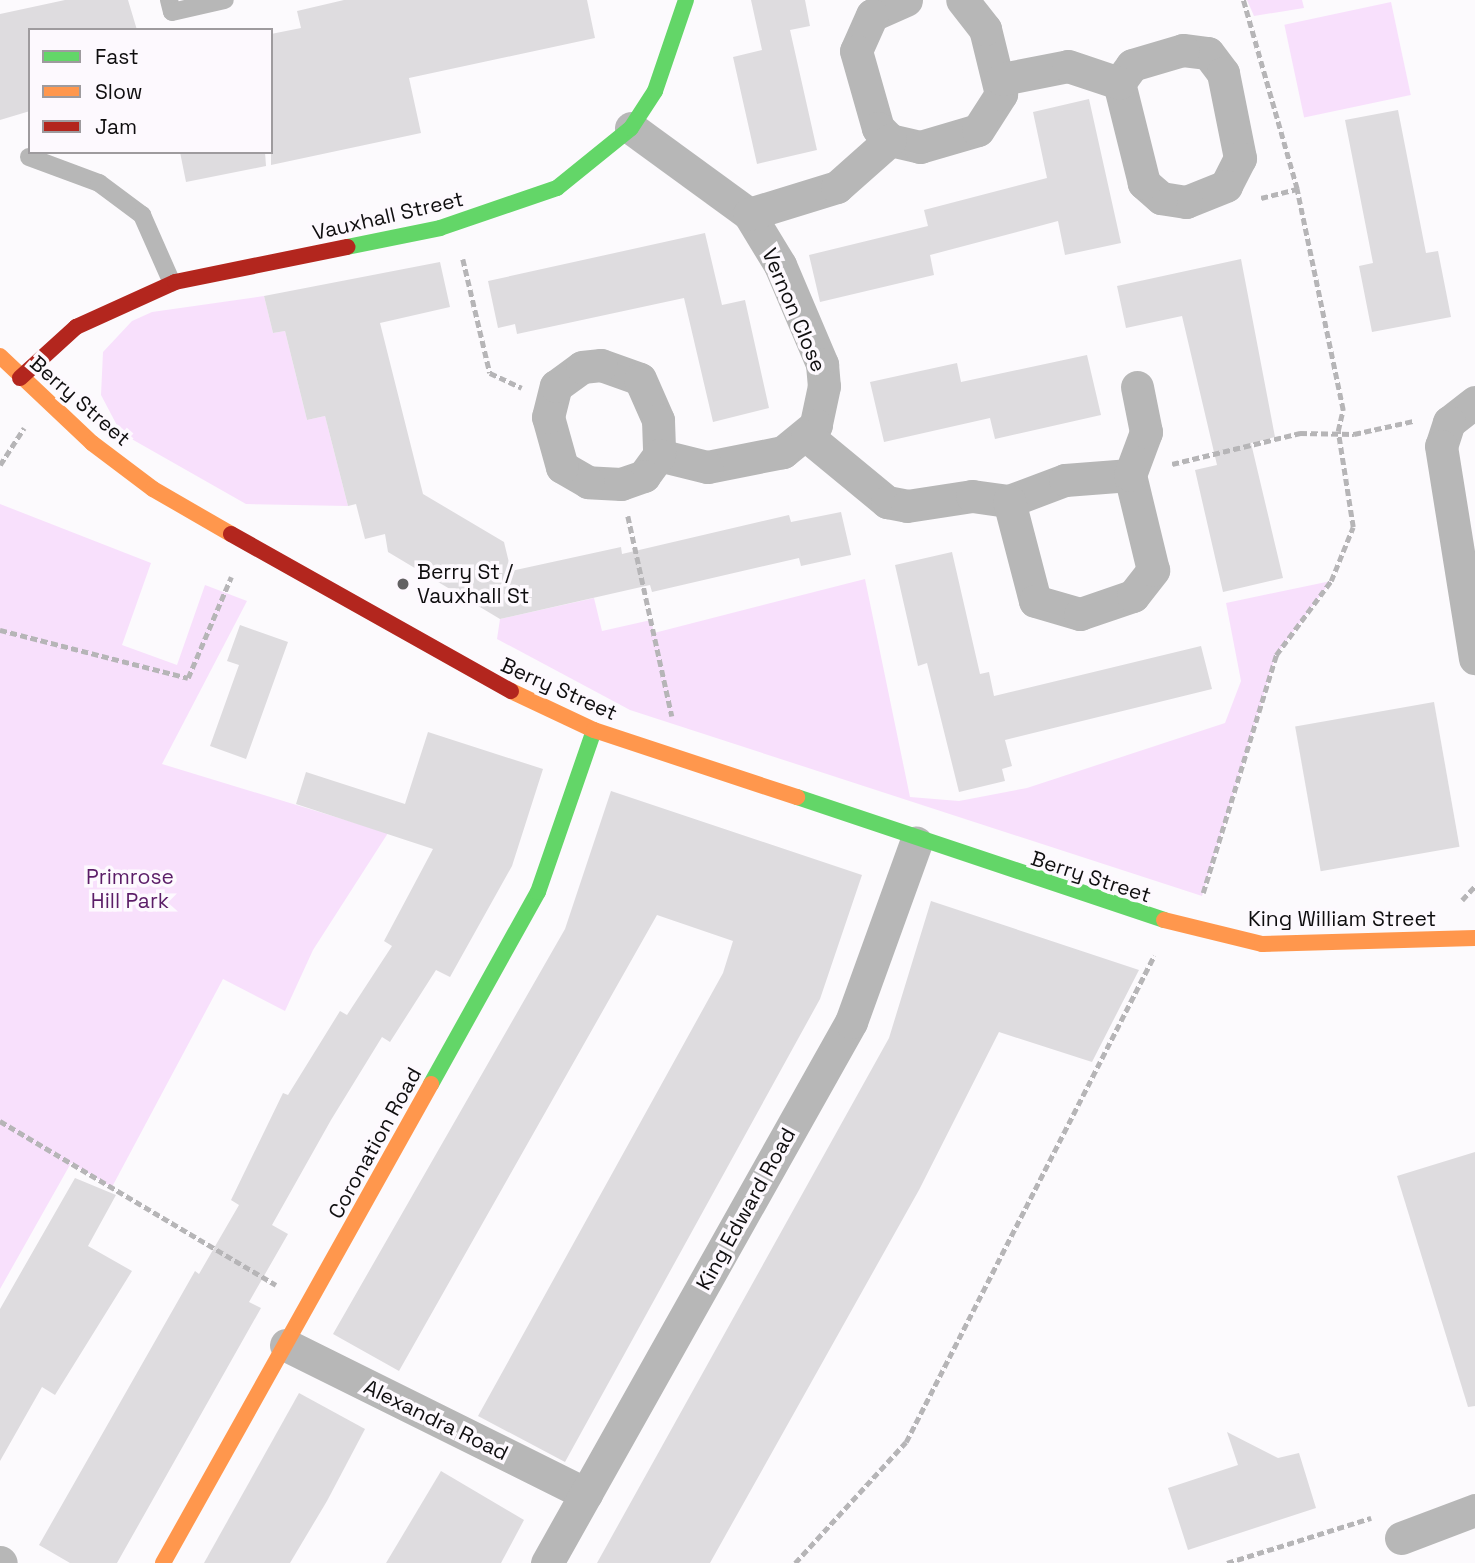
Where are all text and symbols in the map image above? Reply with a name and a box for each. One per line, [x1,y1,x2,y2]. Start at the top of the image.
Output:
legend [28,28,273,154]
text: Fast [95,43,139,70]
text: Slow [95,78,143,105]
text: Jam [95,113,137,140]
street label: Vauxhall Street [310,186,466,246]
street label: Vernon Close [757,244,831,376]
street label: Berry Street [25,351,135,451]
place label: Berry St / Vauxhall St [417,559,530,609]
marker: Berry St / Vauxhall St [395,576,411,592]
street label: Berry Street [497,652,621,726]
street label: Berry Street [1028,846,1154,908]
park label: Primrose Hill Park [86,864,174,914]
street label: King William Street [1248,906,1436,932]
street label: Coronation Road [323,1063,427,1223]
street label: King Edward Road [691,1123,801,1295]
street label: Alexandra Road [360,1374,512,1466]

